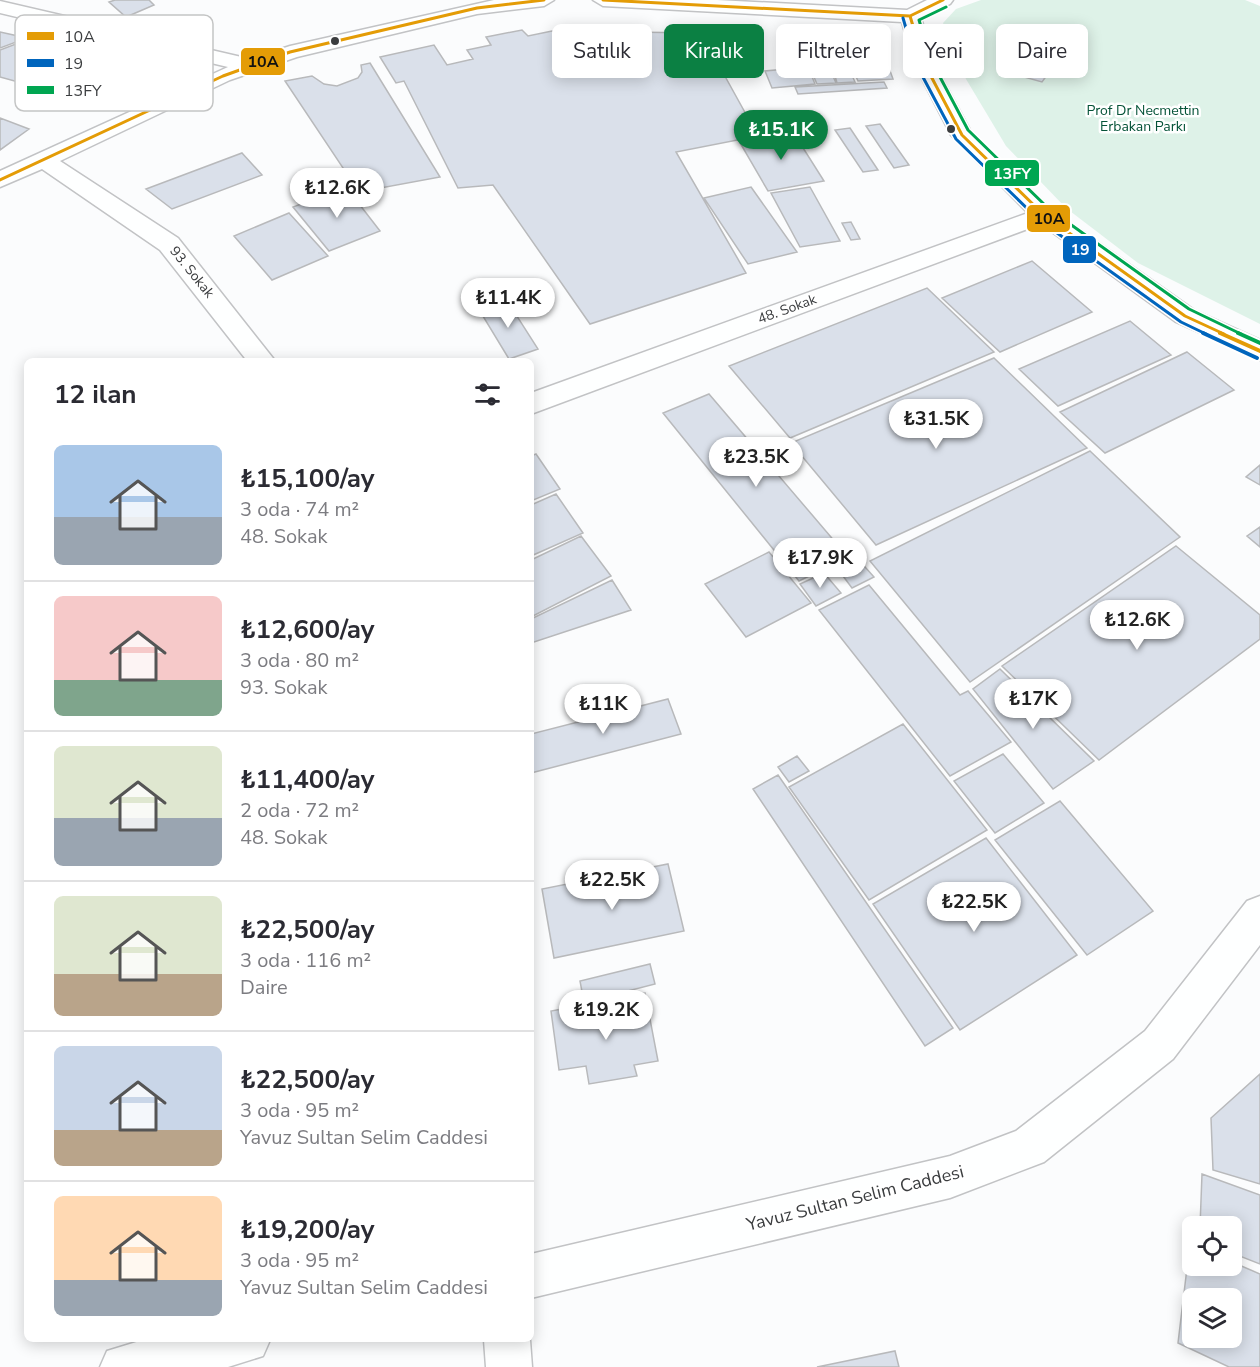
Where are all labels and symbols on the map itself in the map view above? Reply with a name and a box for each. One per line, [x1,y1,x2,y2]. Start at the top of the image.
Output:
legend [15,15,213,111]
text: 10A [64,26,95,48]
unlabelled marker [329,35,341,47]
line badge: 10A [240,47,286,76]
text: 10A [247,51,279,73]
text: 19 [64,53,83,75]
text: 13FY [64,80,102,102]
park label: Prof Dr Necmettin Erbakan Parkı [1086,101,1200,136]
pin: ₺15.1K [732,110,830,161]
unlabelled marker [945,123,957,135]
line badge: 13FY [984,159,1040,187]
text: 13FY [993,163,1032,185]
pin: ₺12.6K [288,168,386,219]
line badge: 10A [1026,204,1071,233]
text: 10A [1033,208,1065,230]
line badge: 19 [1062,235,1097,264]
text: 19 [1070,239,1090,261]
street label: 93. Sokak [165,242,219,303]
pin: ₺11.4K [459,278,557,329]
street label: 48. Sokak [755,289,820,328]
pin: ₺31.5K [887,399,985,450]
pin: ₺23.5K [707,437,805,488]
pin: ₺17.9K [771,538,869,589]
pin: ₺12.6K [1088,600,1186,651]
pin: ₺17K [997,679,1069,730]
pin: ₺11K [567,684,639,735]
pin: ₺22.5K [563,860,661,911]
pin: ₺22.5K [925,882,1023,933]
pin: ₺19.2K [557,990,655,1041]
street label: Yavuz Sultan Selim Caddesi [743,1159,966,1237]

